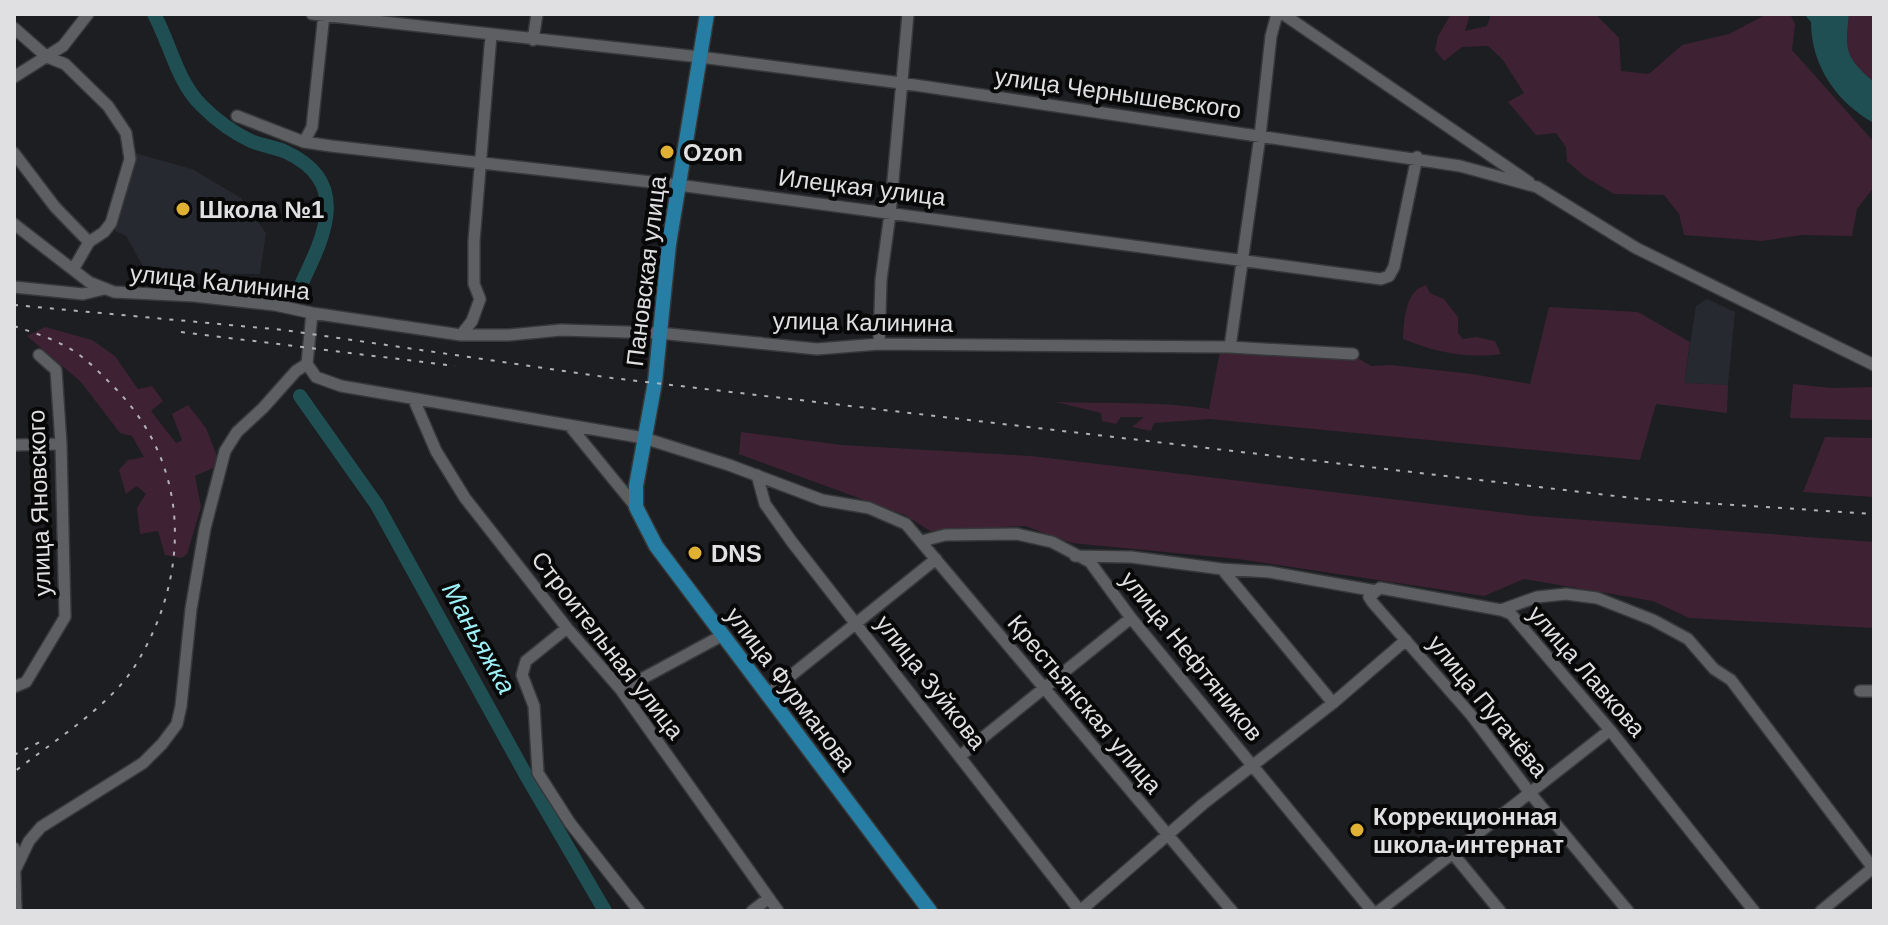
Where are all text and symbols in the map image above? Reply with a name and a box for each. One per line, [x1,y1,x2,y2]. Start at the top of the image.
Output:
street label: улица Чернышевского [993,62,1243,124]
place label: Ozon [683,139,743,166]
marker: Ozon [658,143,676,161]
street label: Илецкая улица [777,163,948,211]
street label: Пановская улица [621,174,671,368]
place label: Школа №1 [199,196,324,223]
marker: Школа №1 [174,200,192,218]
street label: улица Калинина [129,259,312,305]
street label: улица Калинина [772,307,954,337]
street label: улица Яновского [22,409,56,597]
place label: DNS [711,540,762,567]
marker: DNS [686,544,704,562]
street label: Строительная улица [526,546,690,745]
street label: улица Нефтяников [1115,566,1269,746]
water label: Маньяжка [436,577,522,699]
street label: улица Лавкова [1523,600,1652,742]
street label: улица Фурманова [721,602,862,777]
street label: Крестьянская улица [1003,609,1168,799]
street label: улица Зуйкова [870,610,992,755]
street label: улица Пугачёва [1423,630,1554,783]
place label: Коррекционная школа-интернат [1373,803,1564,858]
marker: Коррекционная школа-интернат [1348,821,1366,839]

